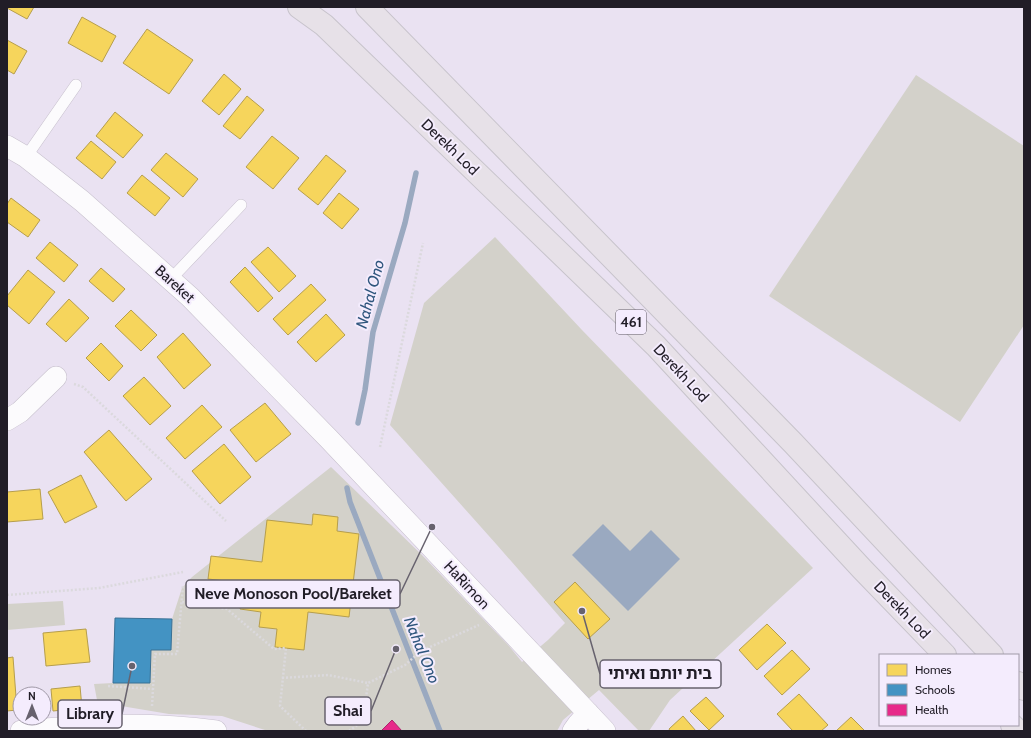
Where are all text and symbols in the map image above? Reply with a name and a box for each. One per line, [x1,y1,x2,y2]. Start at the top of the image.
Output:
street label: Derekh Lod [418,115,482,179]
water label: Nahal Ono [352,258,388,330]
street label: Bareket [151,261,199,307]
road number: 461 [616,310,646,334]
street label: Derekh Lod [650,340,712,406]
street label: HaRimon [440,557,494,613]
street label: Derekh Lod [870,578,934,642]
callout: Neve Monoson Pool/Bareket [186,580,400,608]
text: Neve Monoson Pool/Bareket [194,584,392,603]
water label: Nahal Ono [400,614,444,686]
legend [879,654,1019,726]
callout: בית יותם ואיתי [600,660,721,688]
text: Homes [915,662,952,677]
text: בית יותם ואיתי [608,664,713,683]
text: Schools [915,682,955,697]
north arrow [12,686,52,726]
text: N [28,689,36,703]
callout: Shai [325,697,371,725]
callout: Library [58,700,122,728]
text: Shai [333,701,363,720]
text: Health [915,702,949,717]
text: Library [66,704,114,723]

